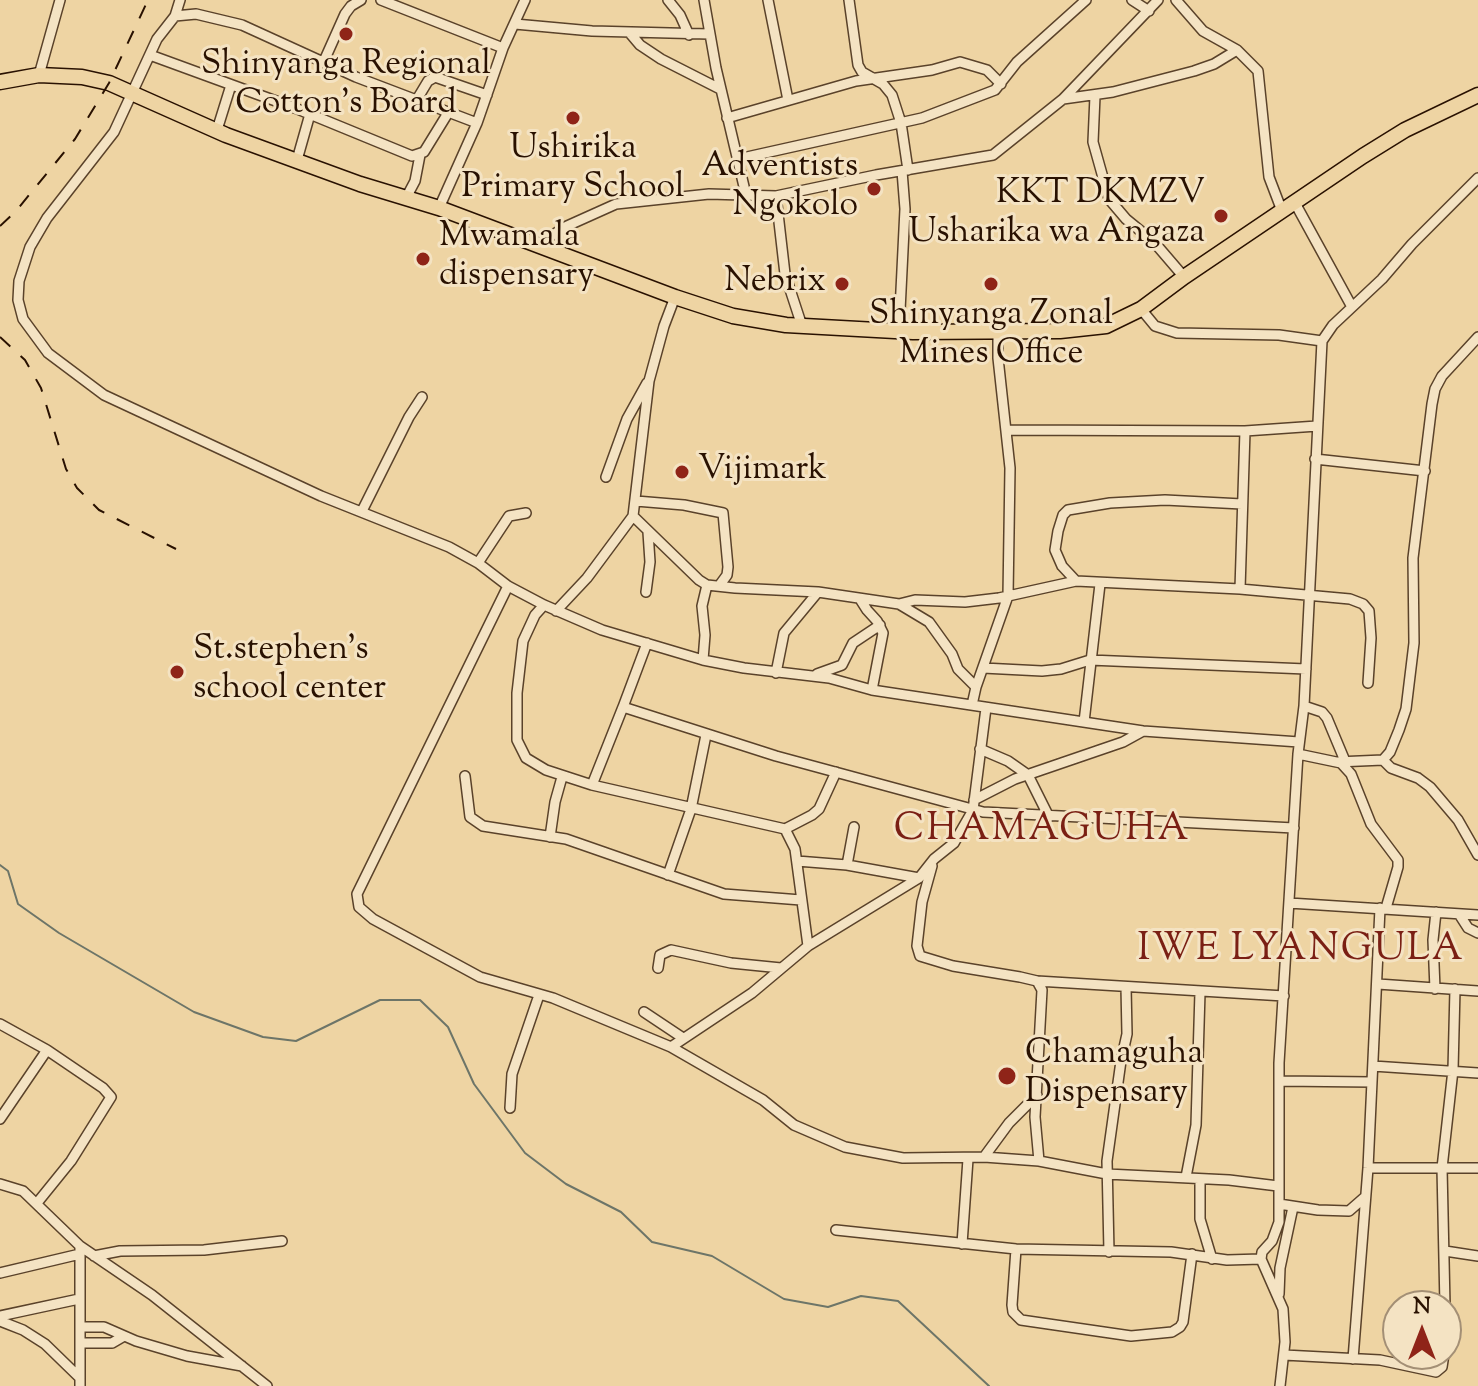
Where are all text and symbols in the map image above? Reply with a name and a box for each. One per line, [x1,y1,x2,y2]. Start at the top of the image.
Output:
marker: Shinyanga Regional Cotton's Board [337,25,355,43]
place label: Shinyanga Regional Cotton's Board [201,47,491,126]
marker: Ushirika Primary School [564,109,582,127]
place label: Ushirika Primary School [462,131,684,210]
place label: Adventists Ngokolo [701,149,858,228]
place label: KKT DKMZV Usharika wa Angaza [908,176,1205,256]
marker: Adventists Ngokolo [865,180,883,198]
marker: KKT DKMZV Usharika wa Angaza [1212,207,1230,225]
place label: Mwamala dispensary [439,219,594,298]
marker: Mwamala dispensary [414,250,432,268]
place label: Nebrix [724,264,826,304]
marker: Nebrix [833,275,851,293]
marker: Shinyanga Zonal Mines Office [982,275,1000,293]
place label: Shinyanga Zonal Mines Office [869,297,1113,376]
place label: Vijimark [698,452,827,492]
marker: Vijimark [673,463,691,481]
place label: St.stephen's school center [193,632,386,712]
marker: St.stephen's school center [168,663,186,681]
district label: CHAMAGUHA [894,810,1190,856]
district label: IWE LYANGULA [1137,930,1465,976]
place label: Chamaguha Dispensary [1025,1036,1203,1116]
marker: Chamaguha Dispensary [996,1065,1018,1087]
north arrow [1382,1290,1462,1370]
text: N [1413,1292,1431,1324]

